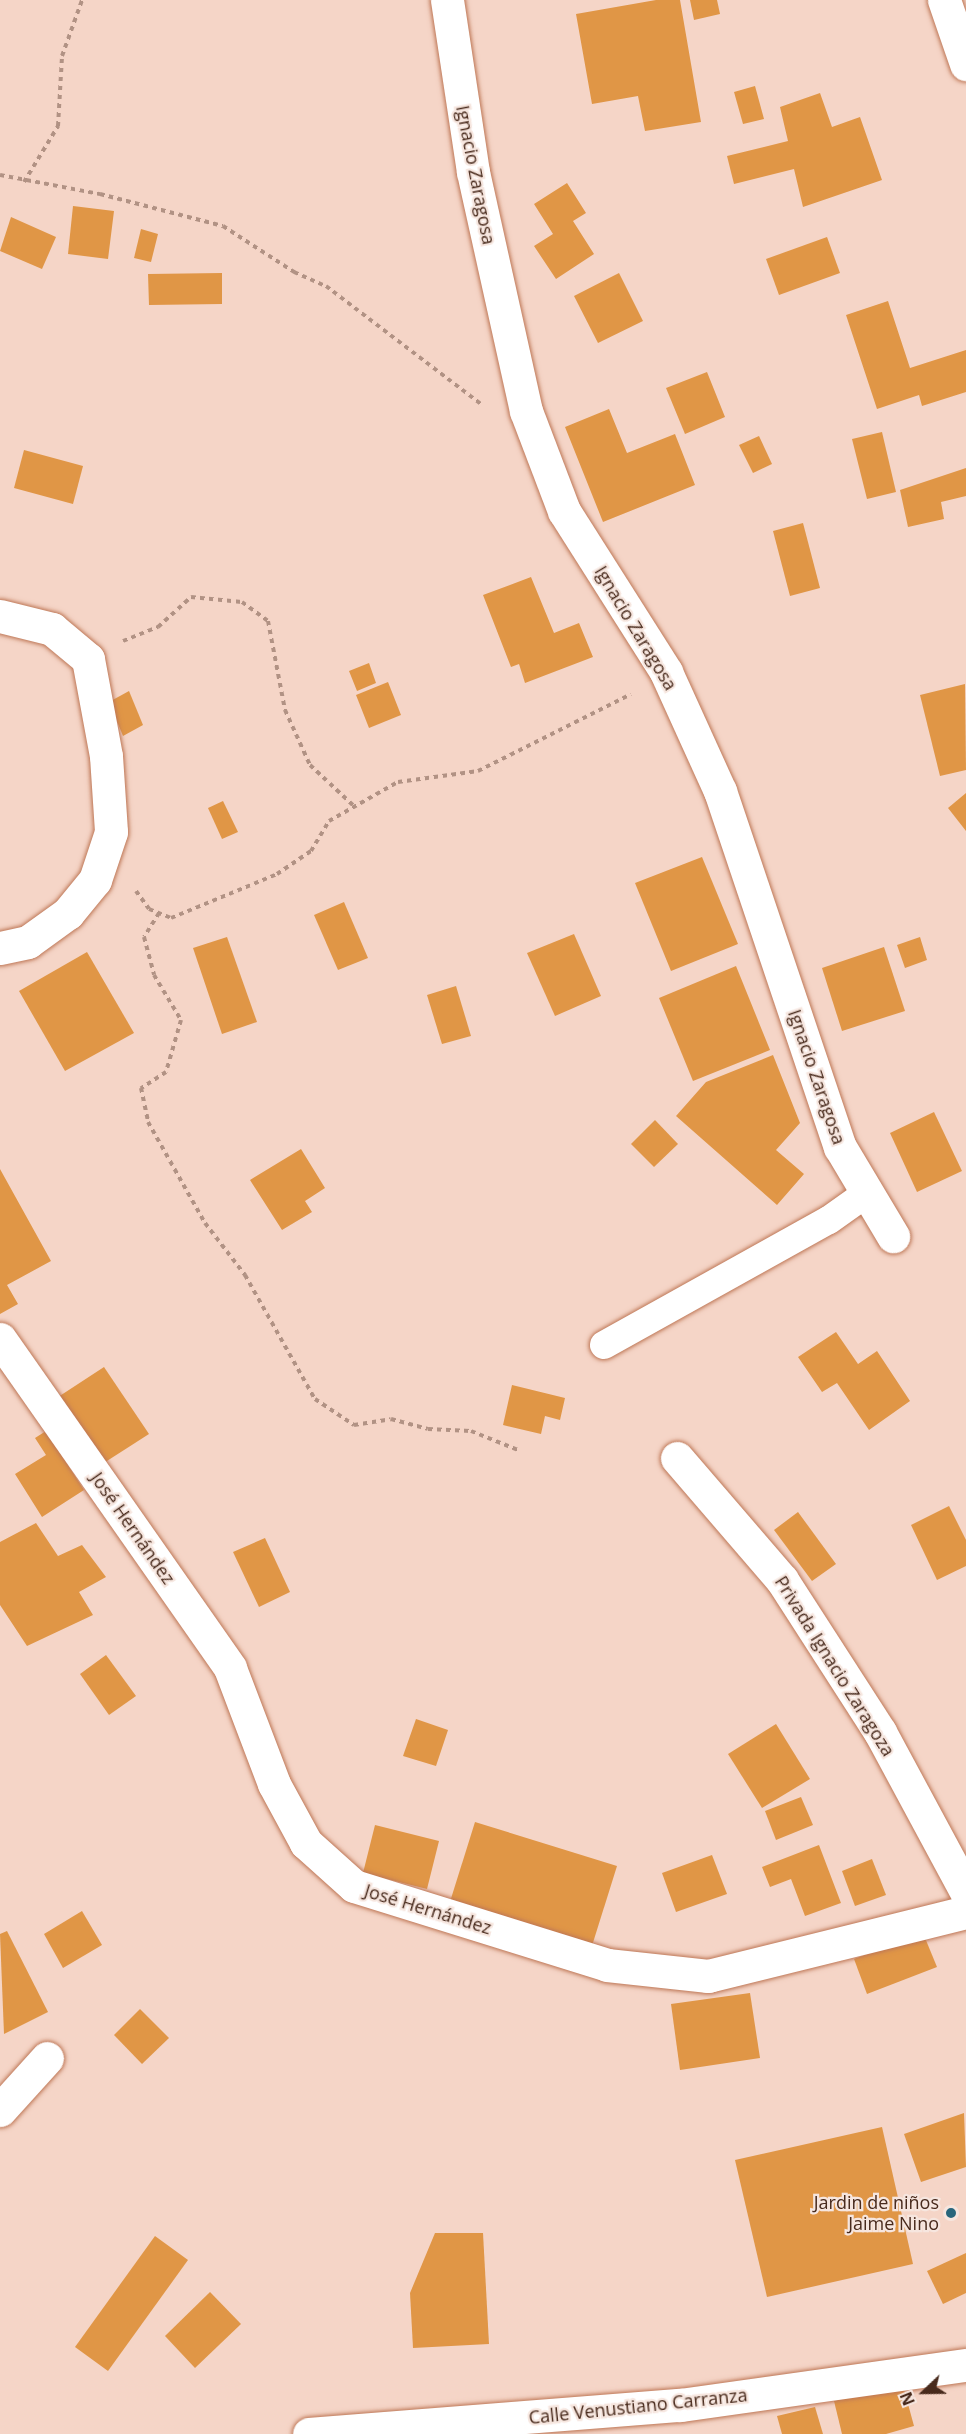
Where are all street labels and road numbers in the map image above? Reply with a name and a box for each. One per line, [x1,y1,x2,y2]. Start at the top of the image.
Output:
street label: Ignacio Zaragosa [452,104,500,246]
street label: Ignacio Zaragosa [590,562,682,694]
street label: Ignacio Zaragosa [784,1007,850,1147]
street label: José Hernández [86,1468,180,1588]
street label: Privada Ignacio Zaragoza [771,1572,899,1760]
street label: José Hernández [362,1879,494,1939]
street label: Calle Venustiano Carranza [528,2384,748,2428]

